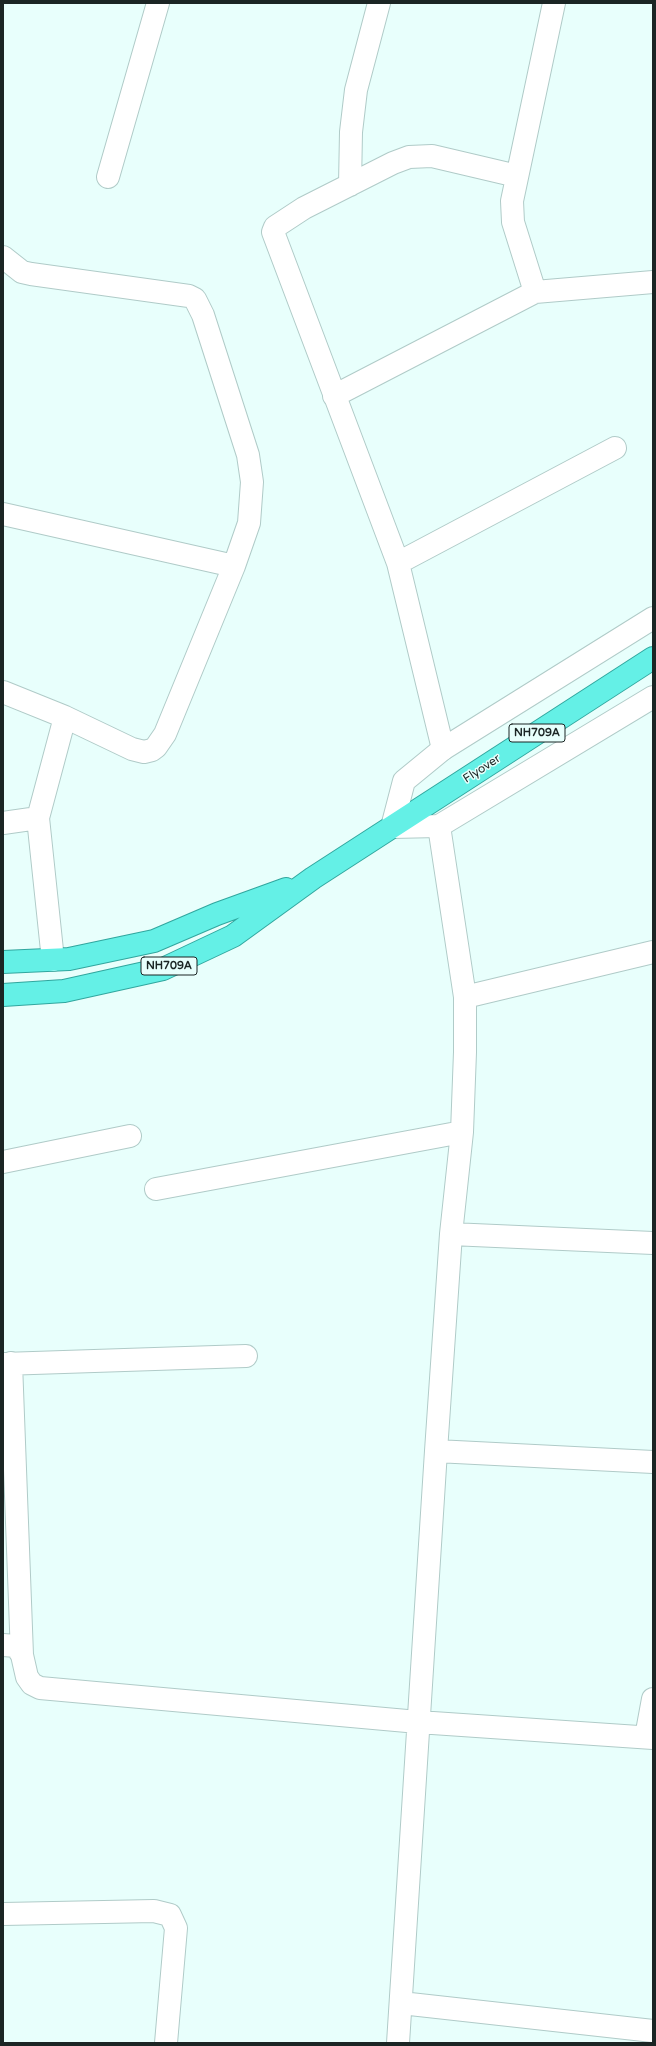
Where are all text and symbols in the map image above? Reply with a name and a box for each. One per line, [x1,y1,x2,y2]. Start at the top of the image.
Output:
road number: NH709A [509,724,565,742]
street label: Flyover [461,752,503,786]
road number: NH709A [141,957,197,975]

